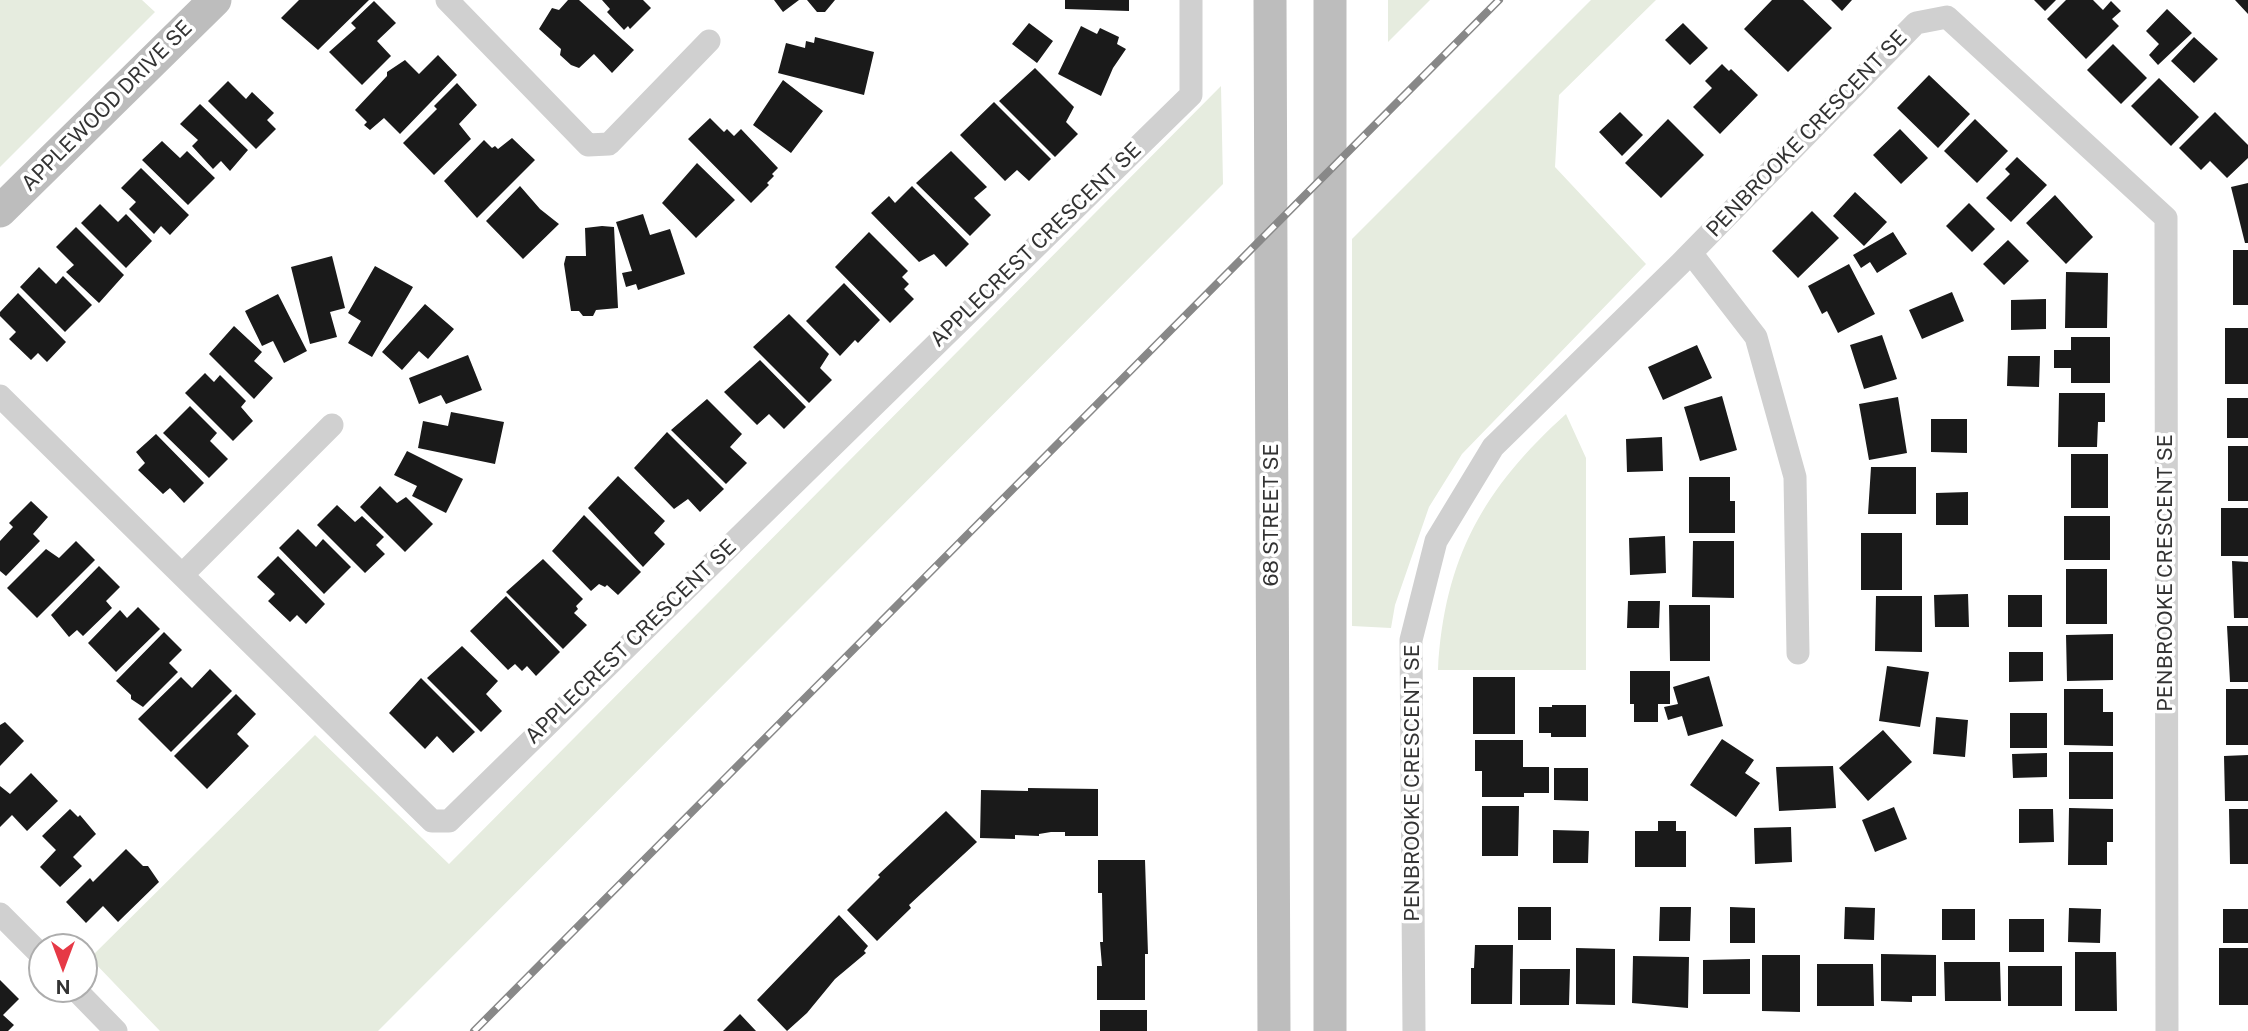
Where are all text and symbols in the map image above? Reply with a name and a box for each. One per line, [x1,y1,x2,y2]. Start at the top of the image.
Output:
street label: APPLEWOOD DRIVE SE [16,15,198,197]
street label: PENBROOKE CRESCENT SE [1702,25,1912,243]
street label: APPLECREST CRESCENT SE [925,137,1147,353]
street label: PENBROOKE CRESCENT SE [2153,434,2179,712]
street label: 68 STREET SE [1259,443,1285,587]
street label: APPLECREST CRESCENT SE [520,534,742,750]
street label: PENBROOKE CRESCENT SE [1400,644,1426,922]
north arrow [28,933,98,1003]
text: N [56,976,70,998]

